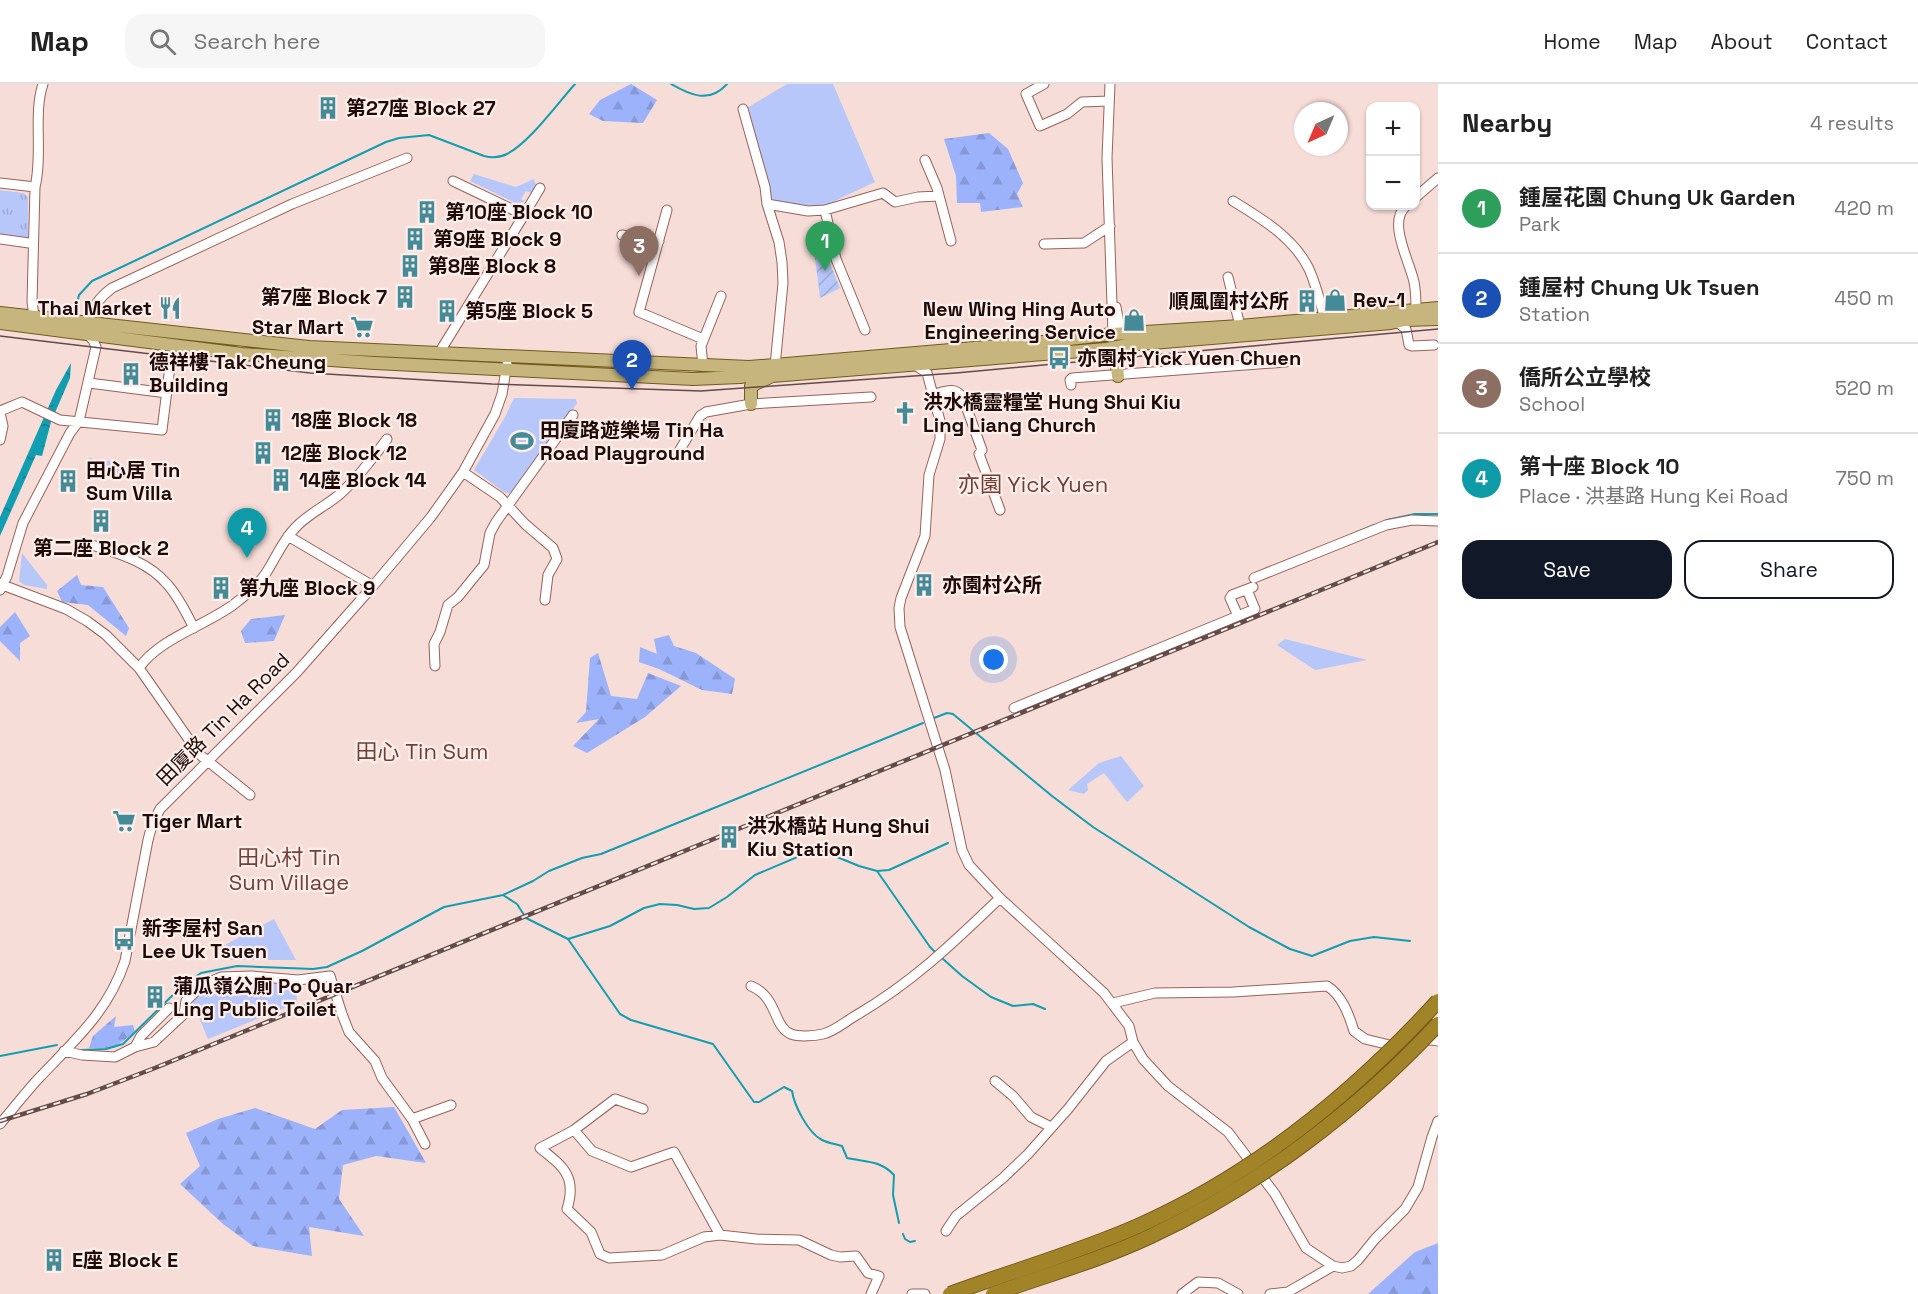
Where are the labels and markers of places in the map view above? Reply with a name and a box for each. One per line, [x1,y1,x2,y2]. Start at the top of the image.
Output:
building icon: 第27座 Block 27 [315,95,341,121]
place label: 第27座 Block 27 [346,95,496,121]
building icon: 第10座 Block 10 [414,199,440,225]
place label: 第10座 Block 10 [445,199,593,225]
pin: 1 [806,222,844,271]
building icon: 第9座 Block 9 [402,226,428,252]
place label: 第9座 Block 9 [433,226,562,252]
pin: 3 [620,226,658,276]
building icon: 第8座 Block 8 [397,253,423,279]
place label: 第8座 Block 8 [428,253,556,279]
place label: 第7座 Block 7 [261,284,387,310]
building icon: 第7座 Block 7 [392,284,418,310]
shop icon: Rev-1 [1322,287,1348,313]
place label: Rev-1 [1353,287,1405,313]
place label: 順風圍村公所 [1169,288,1289,314]
building icon: 順風圍村公所 [1294,288,1320,314]
place label: Thai Market [38,295,152,321]
restaurant icon: Thai Market [157,295,183,321]
place label: New Wing Hing Auto Engineering Service [923,296,1116,345]
building icon: 第5座 Block 5 [434,298,460,324]
place label: 第5座 Block 5 [465,298,593,324]
shop icon: New Wing Hing Auto Engineering Service [1121,307,1147,333]
place label: Star Mart [252,314,344,340]
supermarket icon: Star Mart [349,314,375,340]
pin: 2 [612,340,652,390]
bus stop icon: 亦園村 Yick Yuen Chuen [1046,345,1072,371]
place label: 亦園村 Yick Yuen Chuen [1077,345,1301,371]
place label: 德祥樓 Tak Cheung Building [149,349,326,398]
building icon: 德祥樓 Tak Cheung Building [118,361,144,387]
place label: 洪水橋靈糧堂 Hung Shui Kiu Ling Liang Church [923,389,1181,438]
church icon: 洪水橋靈糧堂 Hung Shui Kiu Ling Liang Church [892,400,918,426]
building icon: 18座 Block 18 [260,407,286,433]
place label: 18座 Block 18 [291,407,417,433]
place label: 田廈路遊樂場 Tin Ha Road Playground [540,417,724,466]
sports icon: 田廈路遊樂場 Tin Ha Road Playground [509,428,535,454]
building icon: 12座 Block 12 [250,440,276,466]
place label: 12座 Block 12 [281,440,407,466]
place label: 田心居 Tin Sum Villa [86,457,180,506]
building icon: 14座 Block 14 [268,467,294,493]
place label: 14座 Block 14 [299,467,427,493]
building icon: 田心居 Tin Sum Villa [55,468,81,494]
building icon: 第二座 Block 2 [88,508,114,534]
pin: 4 [228,508,266,558]
place label: 第二座 Block 2 [33,535,169,561]
building icon: 亦園村公所 [911,572,937,598]
place label: 亦園村公所 [942,572,1042,598]
building icon: 第九座 Block 9 [208,575,234,601]
place label: 第九座 Block 9 [239,575,375,601]
supermarket icon: Tiger Mart [111,808,137,834]
place label: Tiger Mart [142,808,242,834]
place label: 洪水橋站 Hung Shui Kiu Station [747,813,930,862]
building icon: 洪水橋站 Hung Shui Kiu Station [716,824,742,850]
place label: 新李屋村 San Lee Uk Tsuen [142,915,267,964]
bus stop icon: 新李屋村 San Lee Uk Tsuen [111,926,137,952]
place label: 蒲瓜嶺公廁 Po Quar Ling Public Toilet [173,973,353,1022]
building icon: 蒲瓜嶺公廁 Po Quar Ling Public Toilet [142,984,168,1010]
building icon: E座 Block E [41,1247,67,1273]
place label: E座 Block E [72,1247,178,1273]

